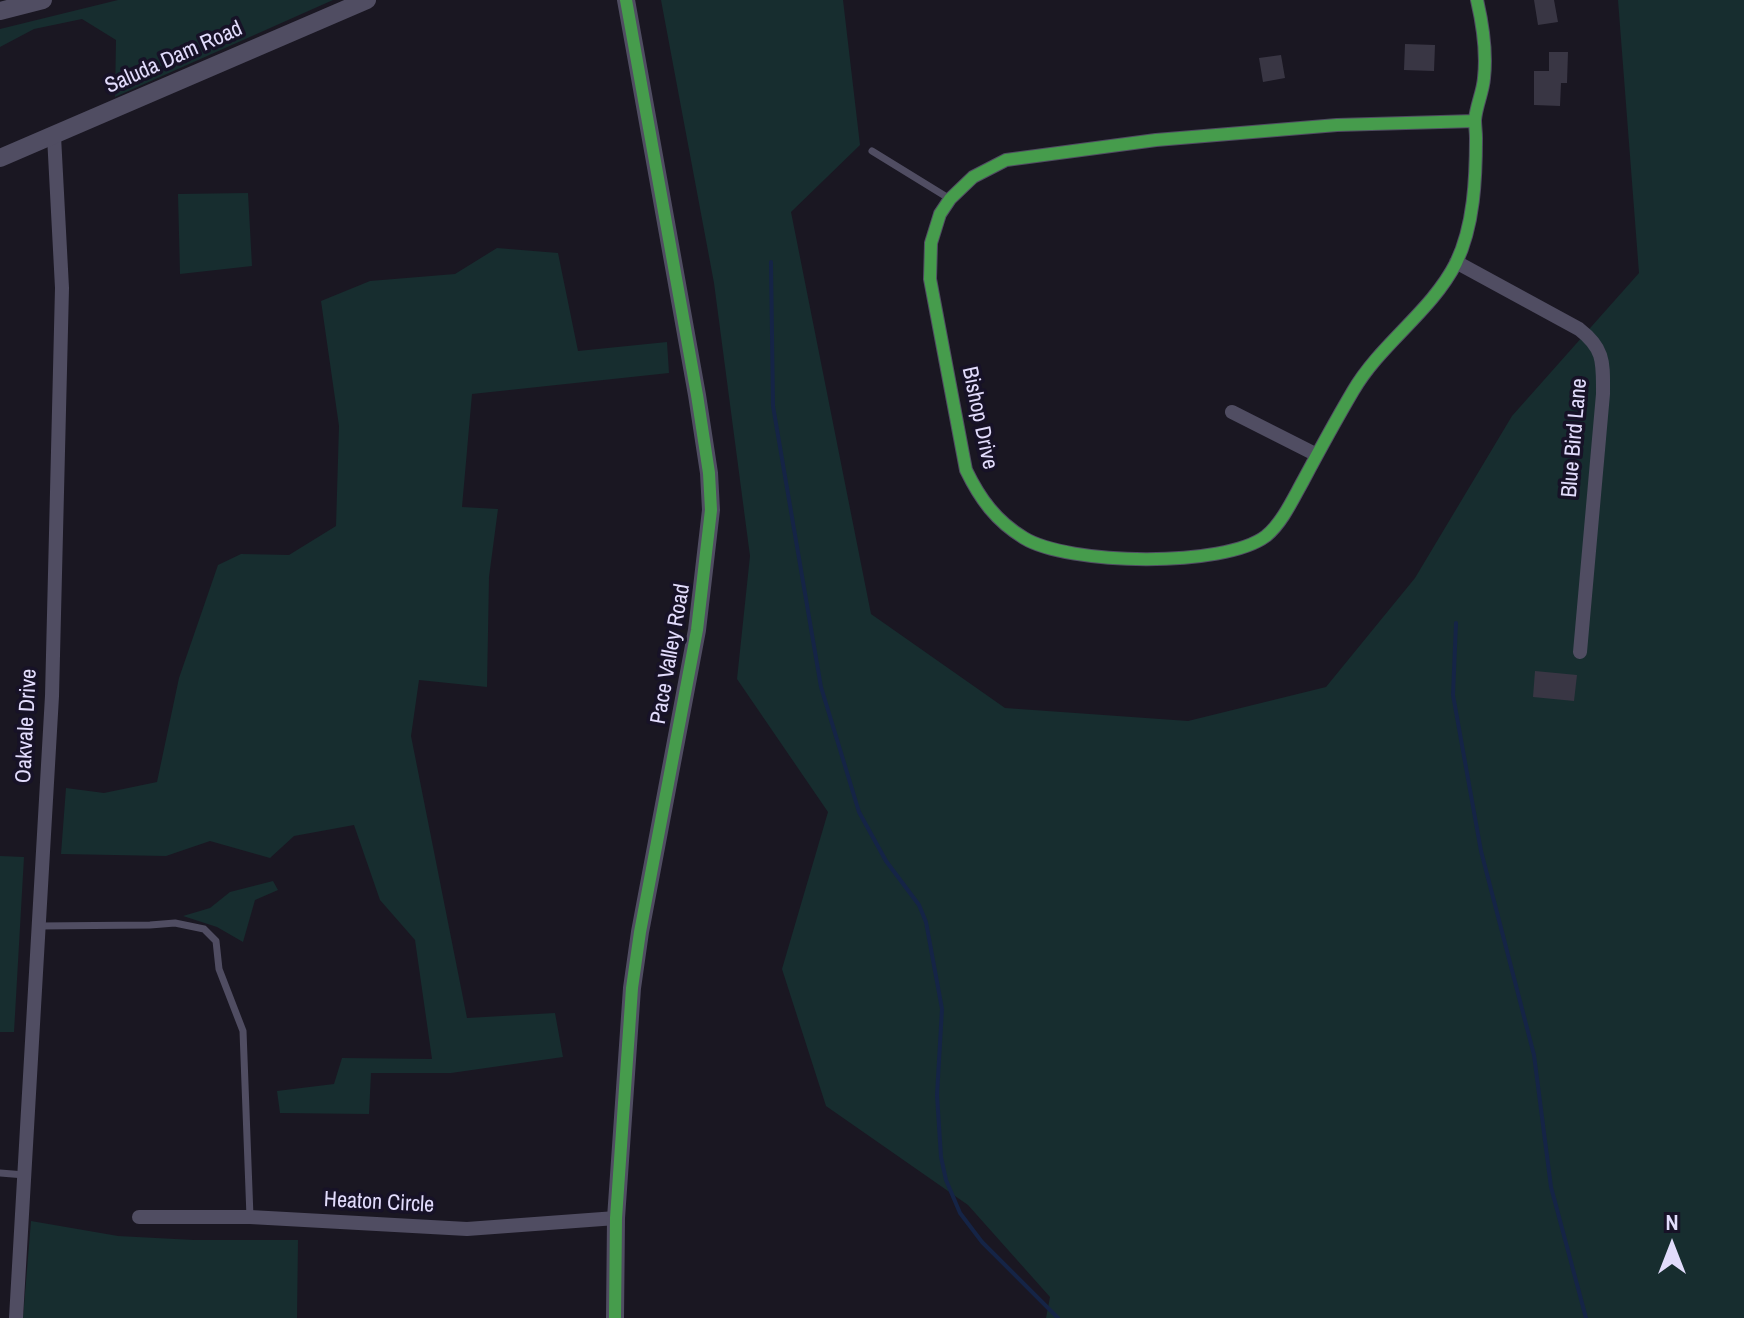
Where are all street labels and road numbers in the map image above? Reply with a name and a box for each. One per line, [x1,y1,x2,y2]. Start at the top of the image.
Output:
street label: Saluda Dam Road [101,16,247,100]
street label: Bishop Drive [955,364,1003,472]
street label: Blue Bird Lane [1557,377,1593,499]
street label: Pace Valley Road [646,582,696,726]
street label: Oakvale Drive [11,668,43,784]
street label: Heaton Circle [323,1187,435,1219]

